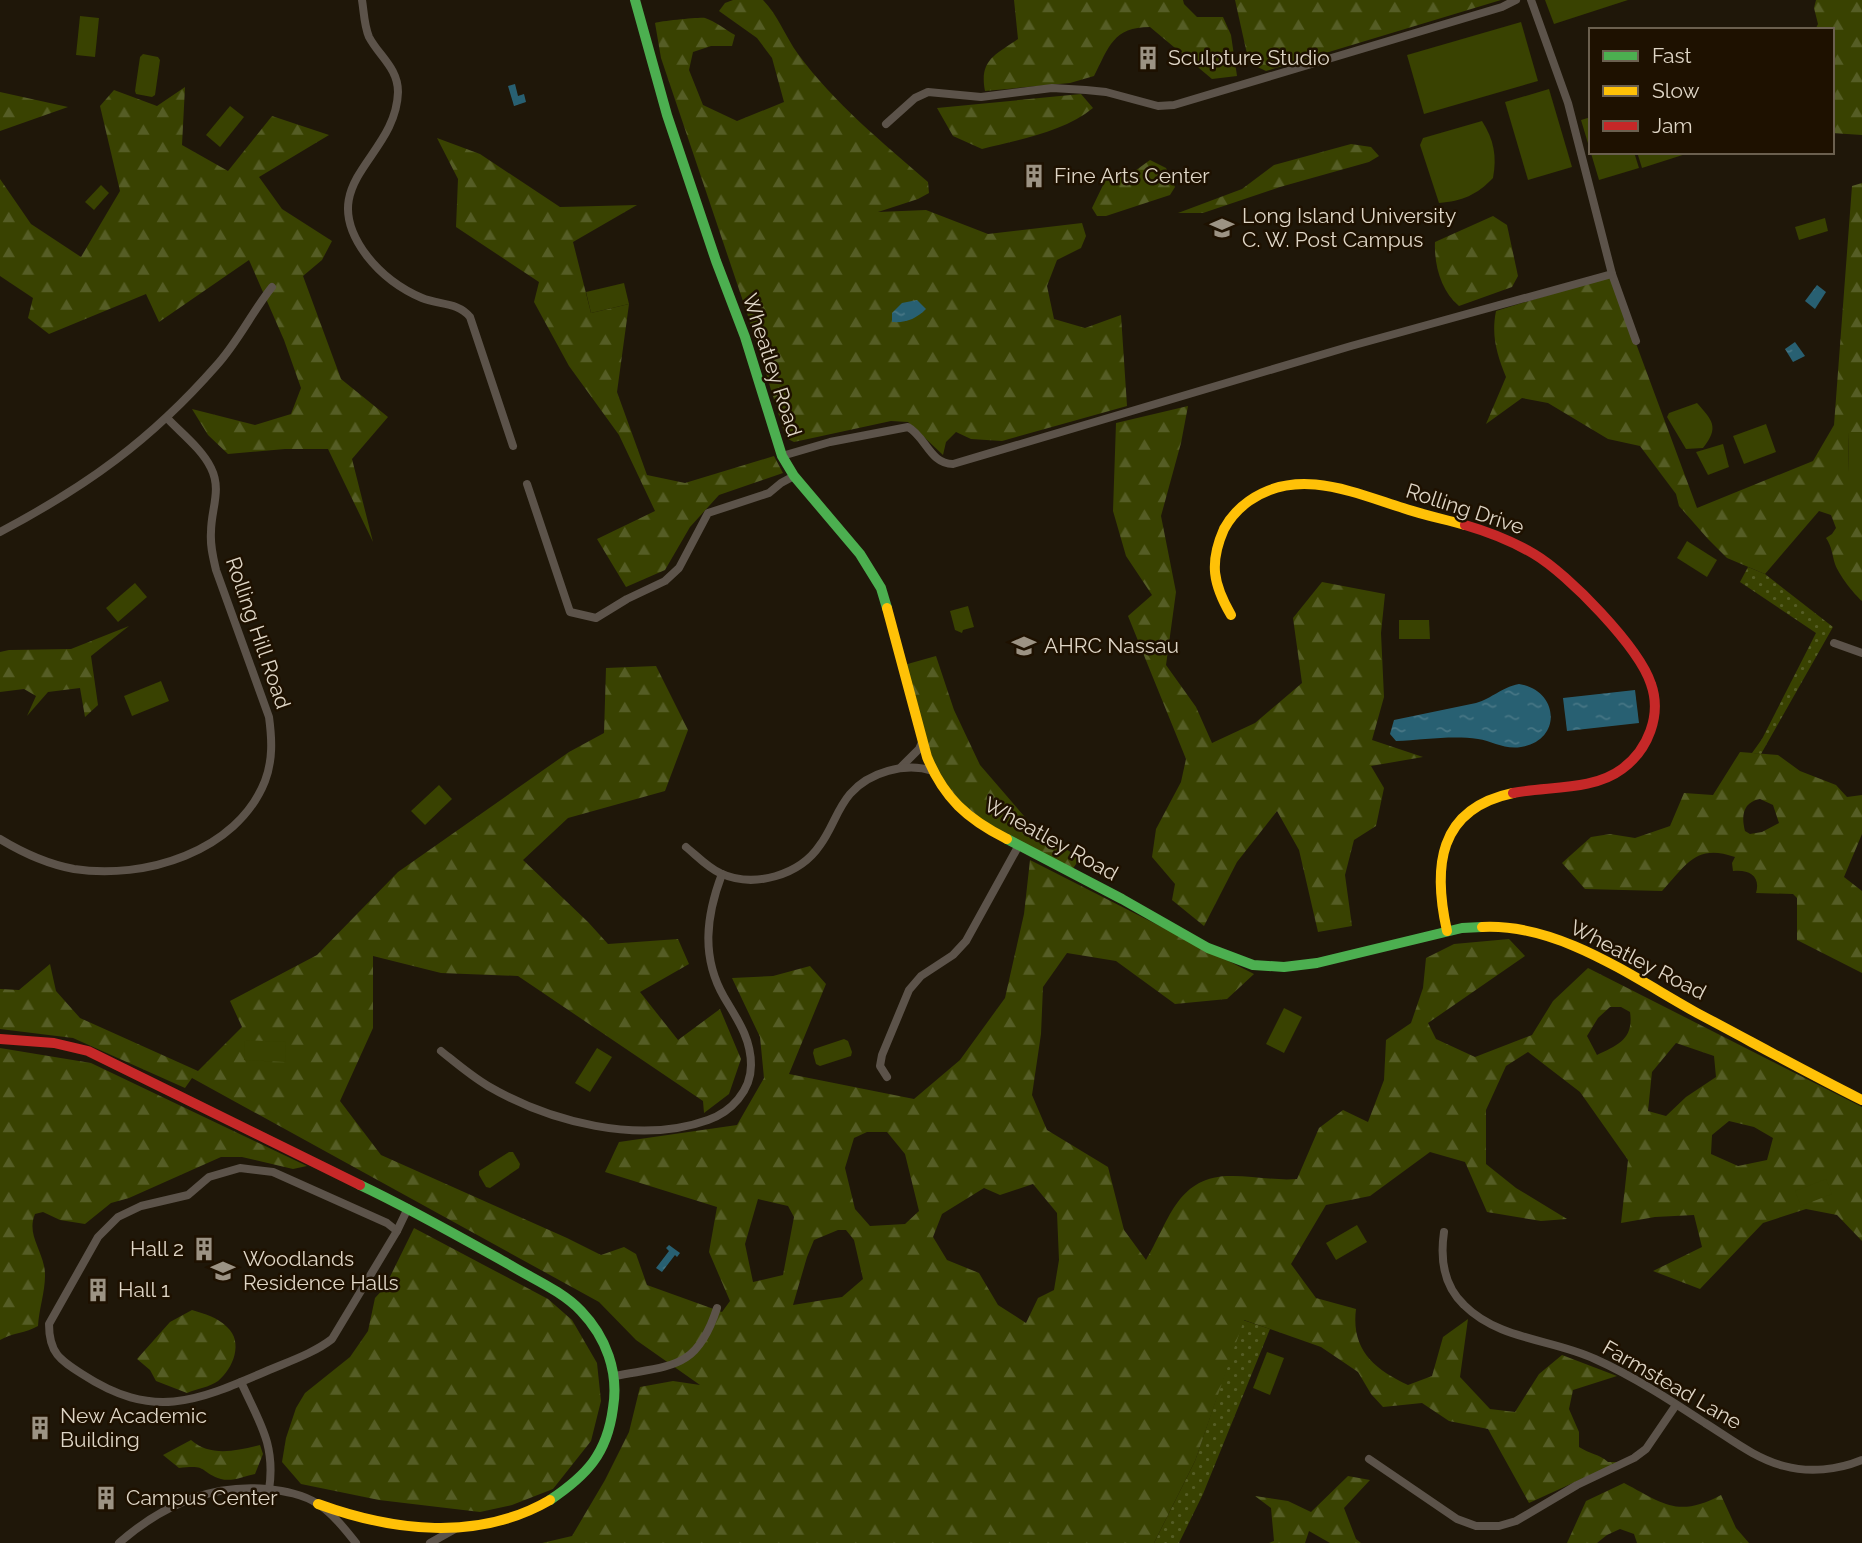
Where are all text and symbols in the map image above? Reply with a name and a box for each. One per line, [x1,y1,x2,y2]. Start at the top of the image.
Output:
legend [1589,28,1834,154]
text: Fast [1652,43,1692,68]
building icon: Sculpture Studio [1134,44,1162,72]
place label: Sculpture Studio [1168,45,1330,70]
text: Slow [1652,78,1700,103]
text: Jam [1652,113,1693,138]
building icon: Fine Arts Center [1020,162,1048,190]
place label: Fine Arts Center [1054,163,1210,188]
place label: Long Island University C. W. Post Campus [1242,203,1456,252]
school or university icon: Long Island University C. W. Post Campus [1208,214,1236,242]
street label: Wheatley Road [738,290,807,440]
street label: Rolling Drive [1403,478,1527,539]
street label: Rolling Hill Road [221,554,296,712]
school or university icon: AHRC Nassau [1010,632,1038,660]
place label: AHRC Nassau [1044,633,1179,658]
street label: Wheatley Road [980,791,1123,886]
street label: Wheatley Road [1566,915,1710,1005]
building icon: Hall 2 [190,1235,218,1263]
place label: Hall 2 [130,1236,184,1261]
place label: Woodlands Residence Halls [243,1246,399,1295]
school or university icon: Woodlands Residence Halls [209,1257,237,1285]
building icon: Hall 1 [84,1276,112,1304]
place label: Hall 1 [118,1277,170,1302]
street label: Farmstead Lane [1598,1335,1746,1435]
place label: New Academic Building [60,1403,207,1452]
building icon: New Academic Building [26,1414,54,1442]
building icon: Campus Center [92,1484,120,1512]
place label: Campus Center [126,1485,278,1510]

